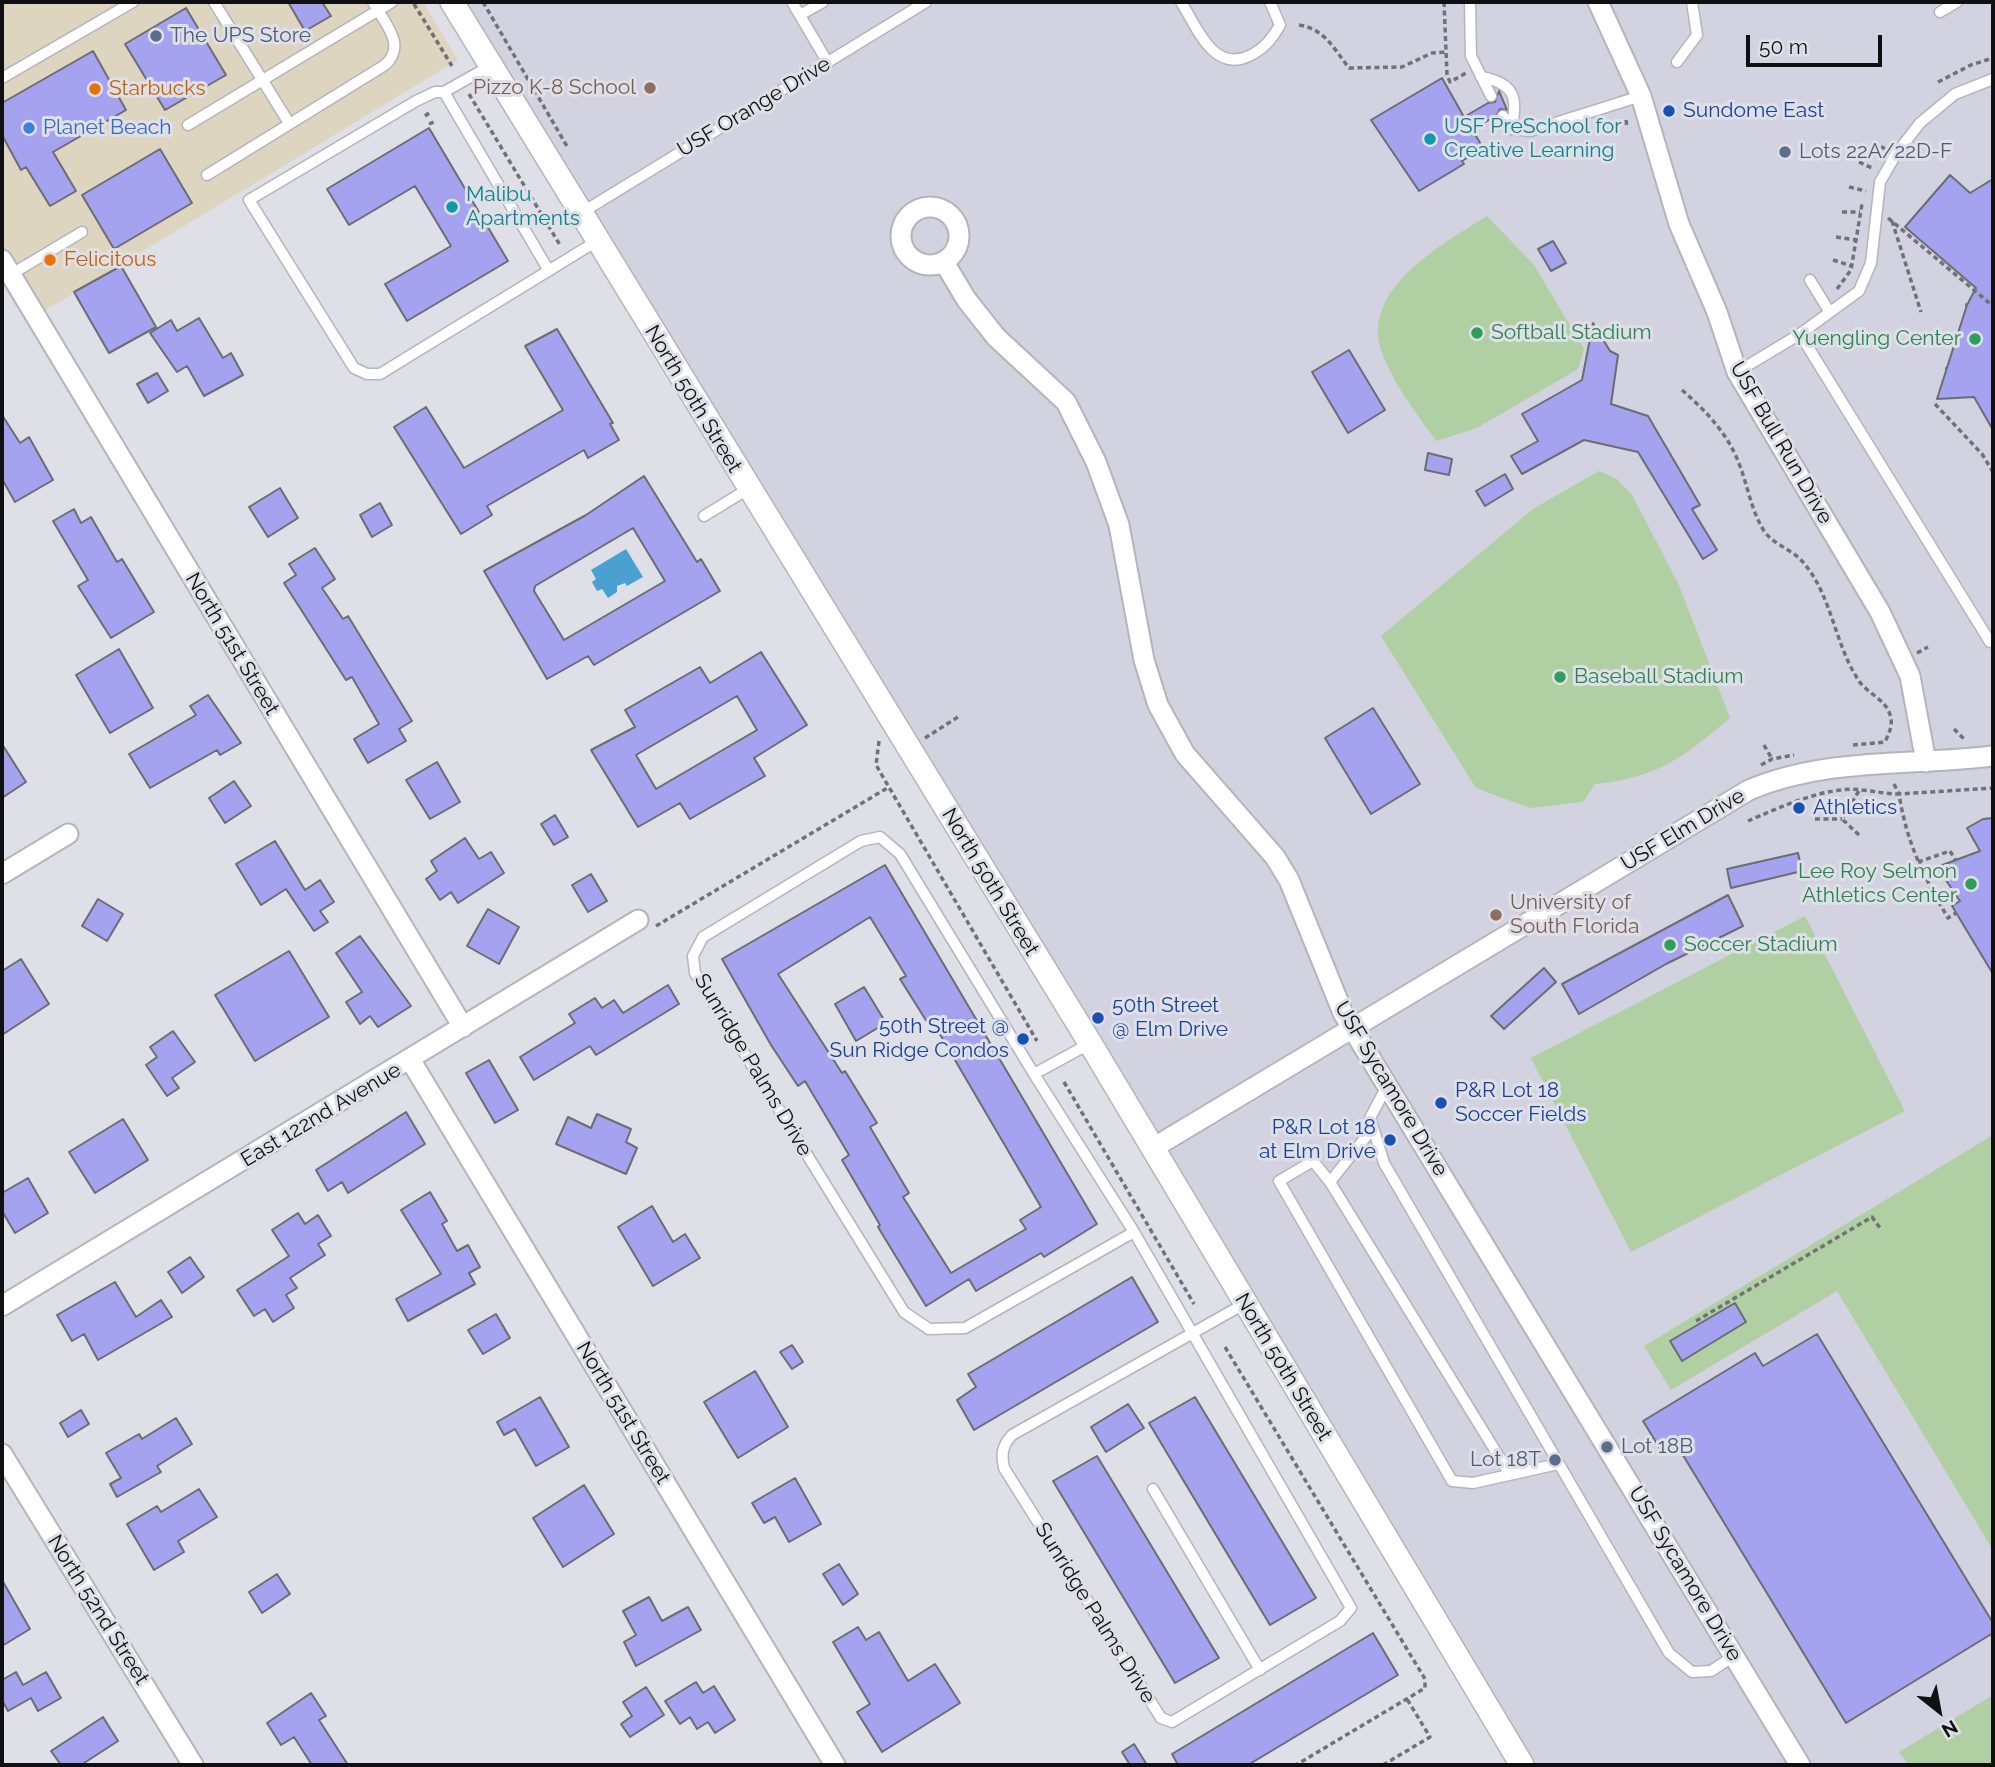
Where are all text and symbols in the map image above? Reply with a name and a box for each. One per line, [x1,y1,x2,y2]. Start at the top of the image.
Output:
scale bar [1750,21,1886,65]
place label: The UPS Store [170,23,311,49]
marker: The UPS Store [148,28,164,44]
text: 50 m [1759,34,1808,59]
street label: USF Orange Drive [673,51,835,163]
place label: Pizzo K-8 School [473,75,636,101]
place label: Starbucks [109,76,206,102]
marker: Pizzo K-8 School [642,80,658,96]
marker: Starbucks [87,81,103,97]
place label: Sundome East [1683,98,1824,124]
marker: Sundome East [1661,103,1677,119]
place label: USF PreSchool for Creative Learning [1444,114,1622,164]
place label: Planet Beach [43,115,172,141]
marker: Planet Beach [21,120,37,136]
marker: USF PreSchool for Creative Learning [1422,131,1438,147]
place label: Lots 22A/22D-F [1799,139,1952,165]
marker: Lots 22A/22D-F [1777,144,1793,160]
place label: Malibu Apartments [466,182,580,232]
marker: Malibu Apartments [444,199,460,215]
place label: Felicitous [64,247,156,273]
marker: Felicitous [42,252,58,268]
place label: Softball Stadium [1491,320,1652,346]
street label: North 50th Street [639,321,747,477]
marker: Softball Stadium [1469,325,1485,341]
place label: Yuengling Center [1792,326,1961,352]
marker: Yuengling Center [1967,331,1983,347]
street label: USF Bull Run Drive [1724,357,1838,529]
street label: North 51st Street [180,568,284,720]
place label: Baseball Stadium [1574,664,1744,690]
marker: Baseball Stadium [1552,669,1568,685]
street label: USF Elm Drive [1617,783,1749,877]
place label: Athletics [1813,795,1897,821]
marker: Athletics [1791,800,1807,816]
street label: North 50th Street [936,804,1044,960]
place label: Lee Roy Selmon Athletics Center [1798,859,1957,909]
marker: Lee Roy Selmon Athletics Center [1963,876,1979,892]
place label: University of South Florida [1510,890,1639,940]
marker: University of South Florida [1488,907,1504,923]
place label: Soccer Stadium [1684,932,1838,958]
marker: Soccer Stadium [1662,937,1678,953]
street label: Sunridge Palms Drive [689,969,817,1161]
place label: 50th Street @ Elm Drive [1112,993,1228,1043]
street label: USF Sycamore Drive [1329,997,1453,1181]
marker: 50th Street @ Elm Drive [1090,1010,1106,1026]
place label: 50th Street @ Sun Ridge Condos [829,1014,1009,1064]
marker: 50th Street @ Sun Ridge Condos [1015,1031,1031,1047]
street label: East 122nd Avenue [237,1057,405,1173]
place label: P&R Lot 18 Soccer Fields [1455,1078,1586,1128]
marker: P&R Lot 18 Soccer Fields [1433,1095,1449,1111]
place label: P&R Lot 18 at Elm Drive [1259,1115,1376,1165]
marker: P&R Lot 18 at Elm Drive [1382,1132,1398,1148]
street label: North 50th Street [1229,1289,1337,1445]
street label: North 51st Street [571,1337,675,1489]
place label: Lot 18B [1621,1434,1693,1460]
marker: Lot 18B [1599,1439,1615,1455]
place label: Lot 18T [1470,1447,1541,1473]
marker: Lot 18T [1547,1452,1563,1468]
street label: USF Sycamore Drive [1623,1482,1747,1666]
street label: Sunridge Palms Drive [1029,1518,1161,1708]
street label: North 52nd Street [42,1530,154,1690]
north arrow [1904,1676,1974,1746]
text: N [1938,1716,1962,1742]

